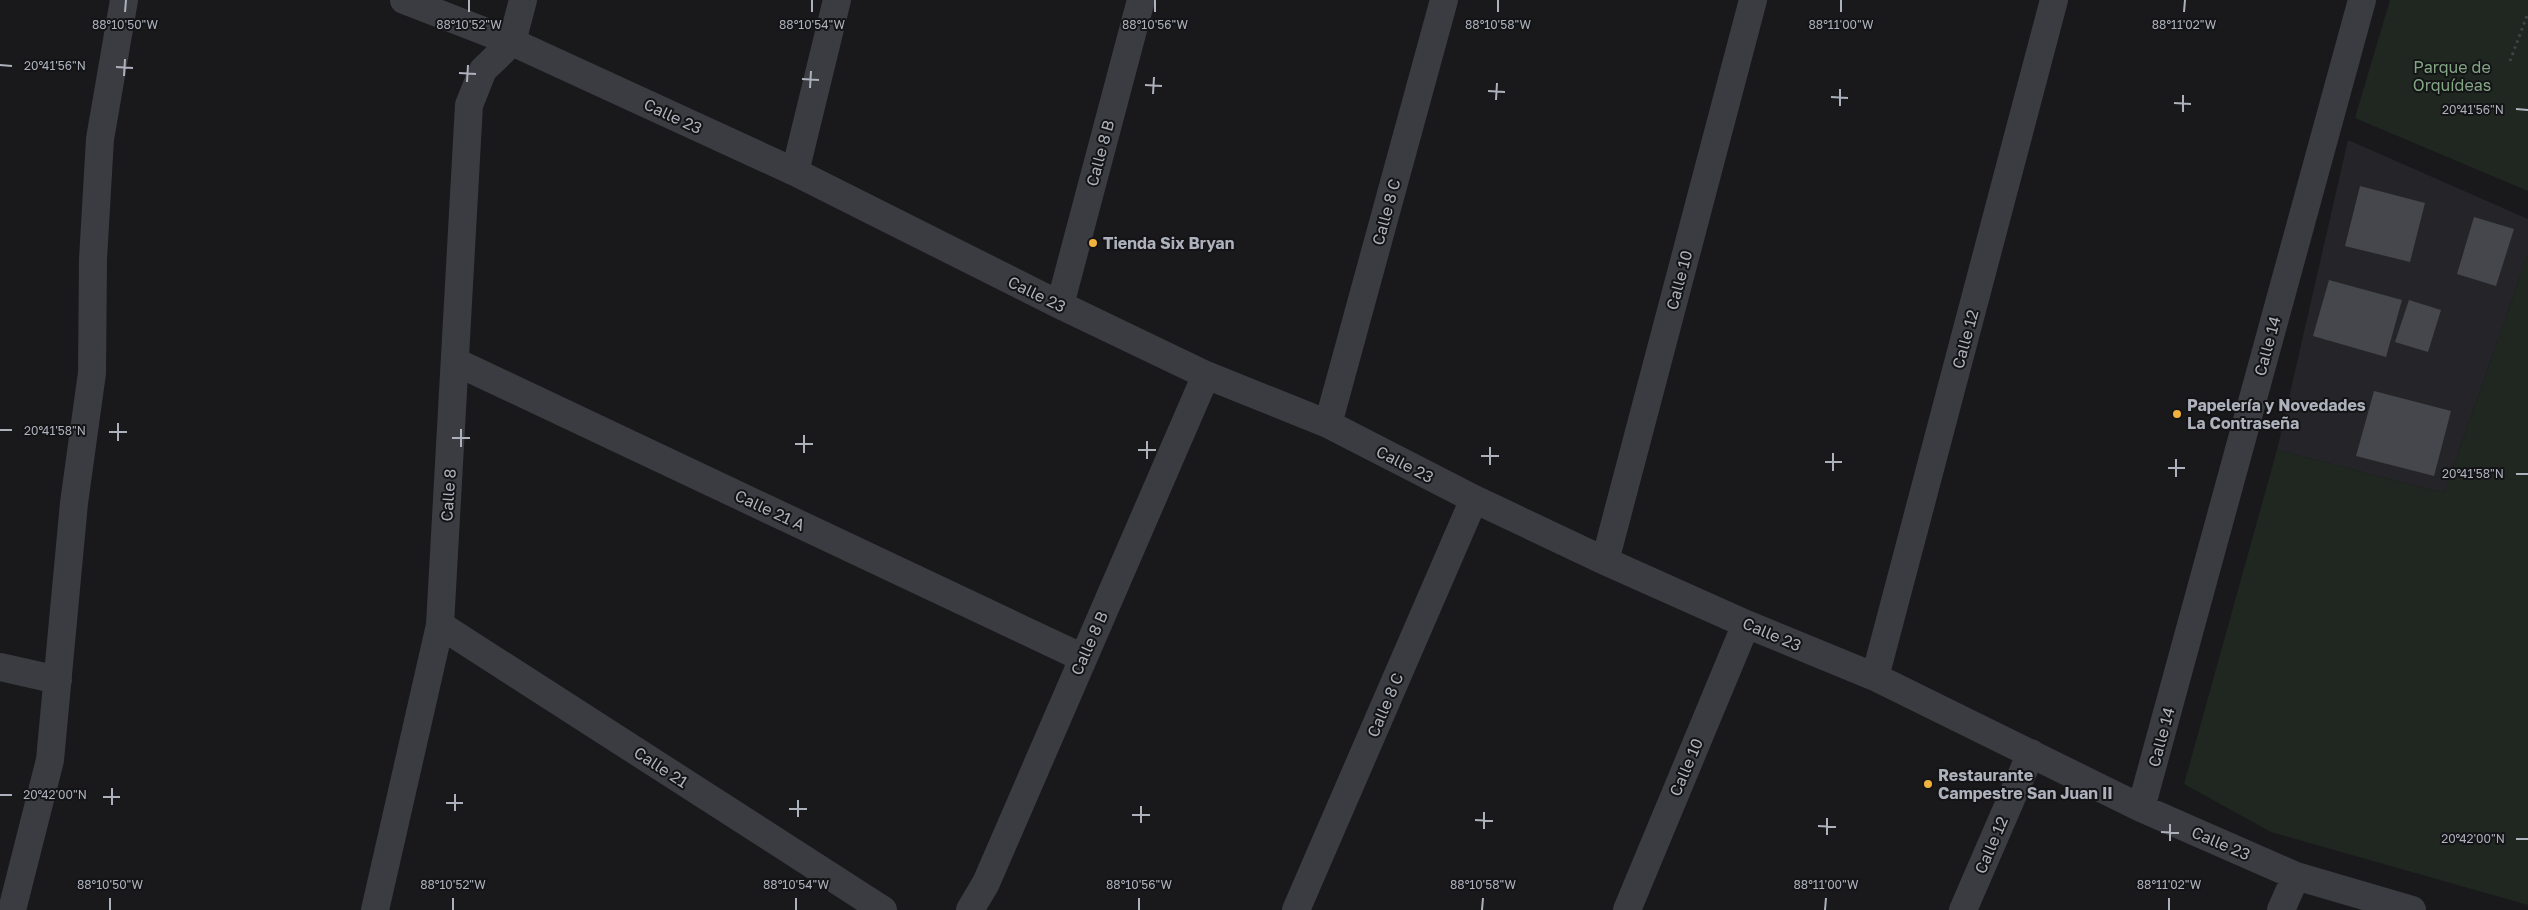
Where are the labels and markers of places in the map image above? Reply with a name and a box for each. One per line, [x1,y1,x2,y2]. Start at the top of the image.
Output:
place label: Tienda Six Bryan [1103,233,1234,253]
marker: Tienda Six Bryan [1087,237,1099,249]
place label: Papelería y Novedades La Contraseña [2187,395,2366,433]
marker: Papelería y Novedades La Contraseña [2171,408,2183,420]
place label: Restaurante Campestre San Juan II [1938,765,2113,803]
marker: Restaurante Campestre San Juan II [1922,778,1934,790]

